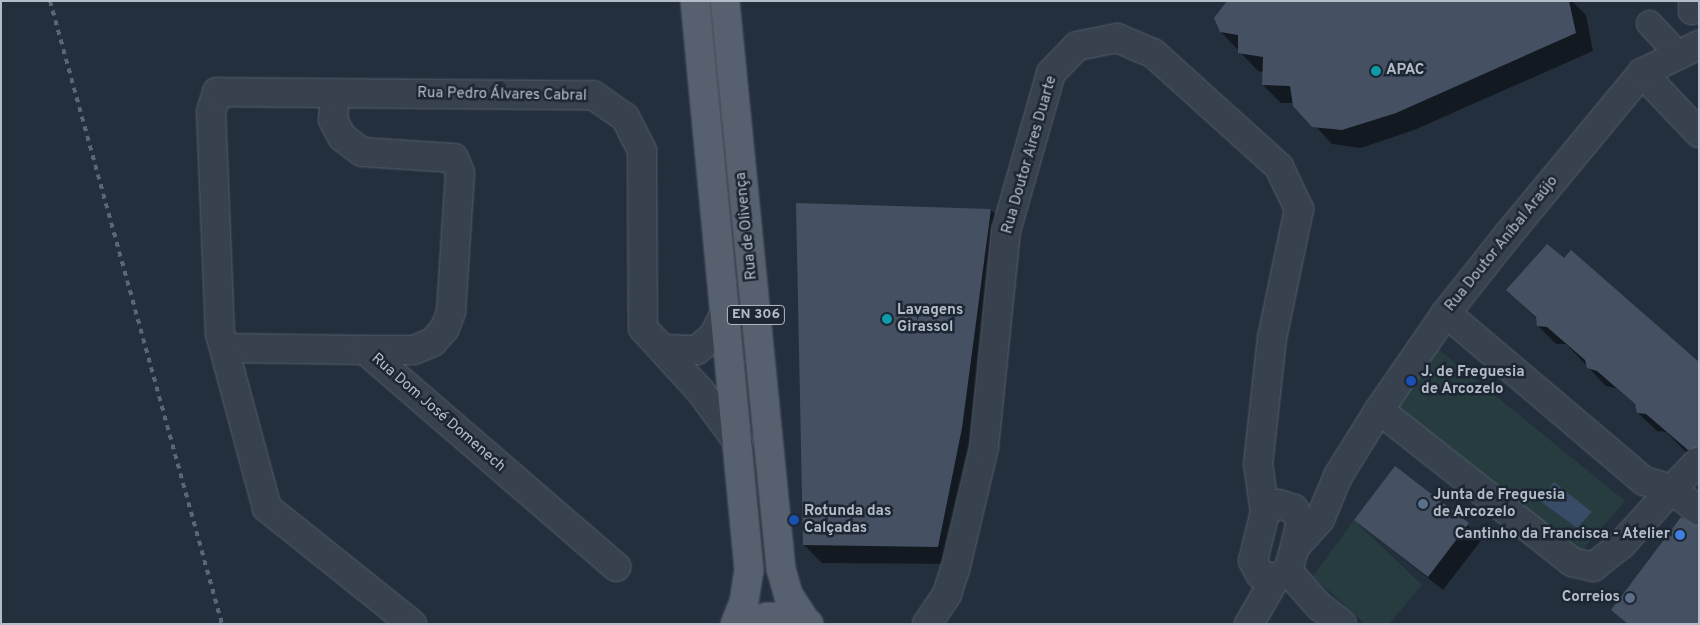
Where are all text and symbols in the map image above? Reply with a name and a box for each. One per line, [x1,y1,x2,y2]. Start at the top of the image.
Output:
place label: APAC [1386,62,1424,80]
marker: APAC [1370,65,1382,77]
street label: Rua Doutor Aires Duarte [999,74,1061,236]
street label: Rua Pedro Álvares Cabral [417,85,587,105]
street label: Rua de Olivença [732,171,762,281]
street label: Rua Doutor Aníbal Araújo [1441,172,1563,316]
place label: Lavagens Girassol [897,301,963,336]
road number: EN 306 [726,304,786,326]
marker: Lavagens Girassol [881,313,893,325]
street label: Rua Dom José Domenech [367,350,509,476]
place label: J. de Freguesia de Arcozelo [1421,363,1525,398]
marker: J. de Freguesia de Arcozelo [1405,375,1417,387]
place label: Junta de Freguesia de Arcozelo [1433,486,1565,521]
marker: Junta de Freguesia de Arcozelo [1417,498,1429,510]
place label: Rotunda das Calçadas [804,502,891,537]
marker: Rotunda das Calçadas [788,514,800,526]
place label: Cantinho da Francisca - Atelier [1454,526,1670,544]
marker: Cantinho da Francisca - Atelier [1674,529,1686,541]
place label: Correios [1562,589,1620,607]
marker: Correios [1624,592,1636,604]

